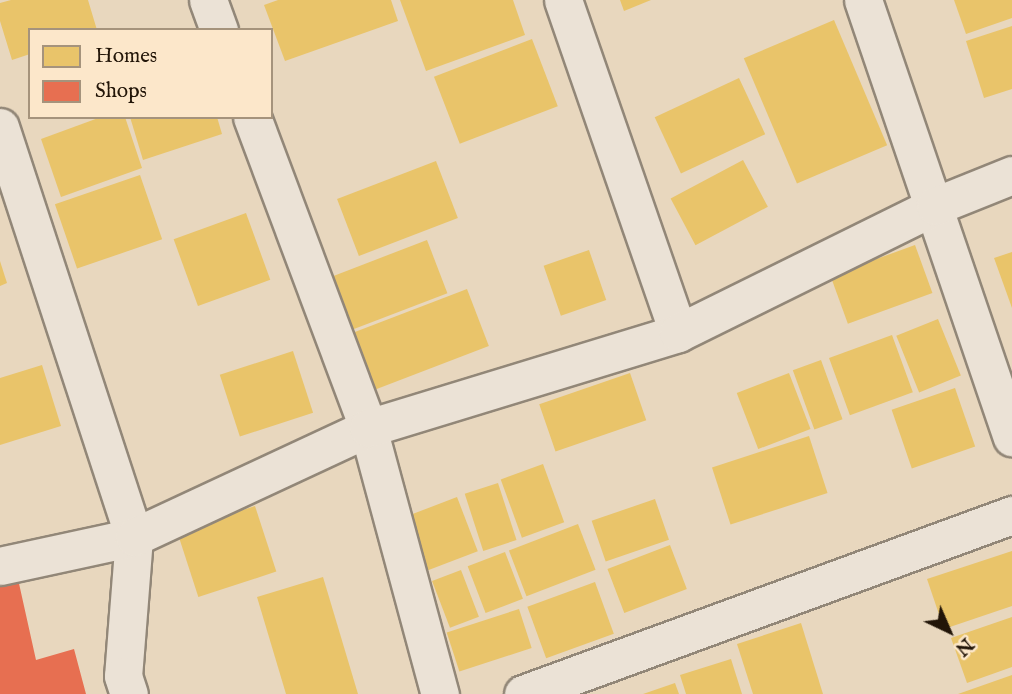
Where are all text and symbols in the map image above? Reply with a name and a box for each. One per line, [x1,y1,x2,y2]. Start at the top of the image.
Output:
legend [28,28,273,119]
text: Homes [95,43,157,70]
text: Shops [95,78,147,105]
north arrow [914,596,984,666]
text: N [949,632,978,660]

